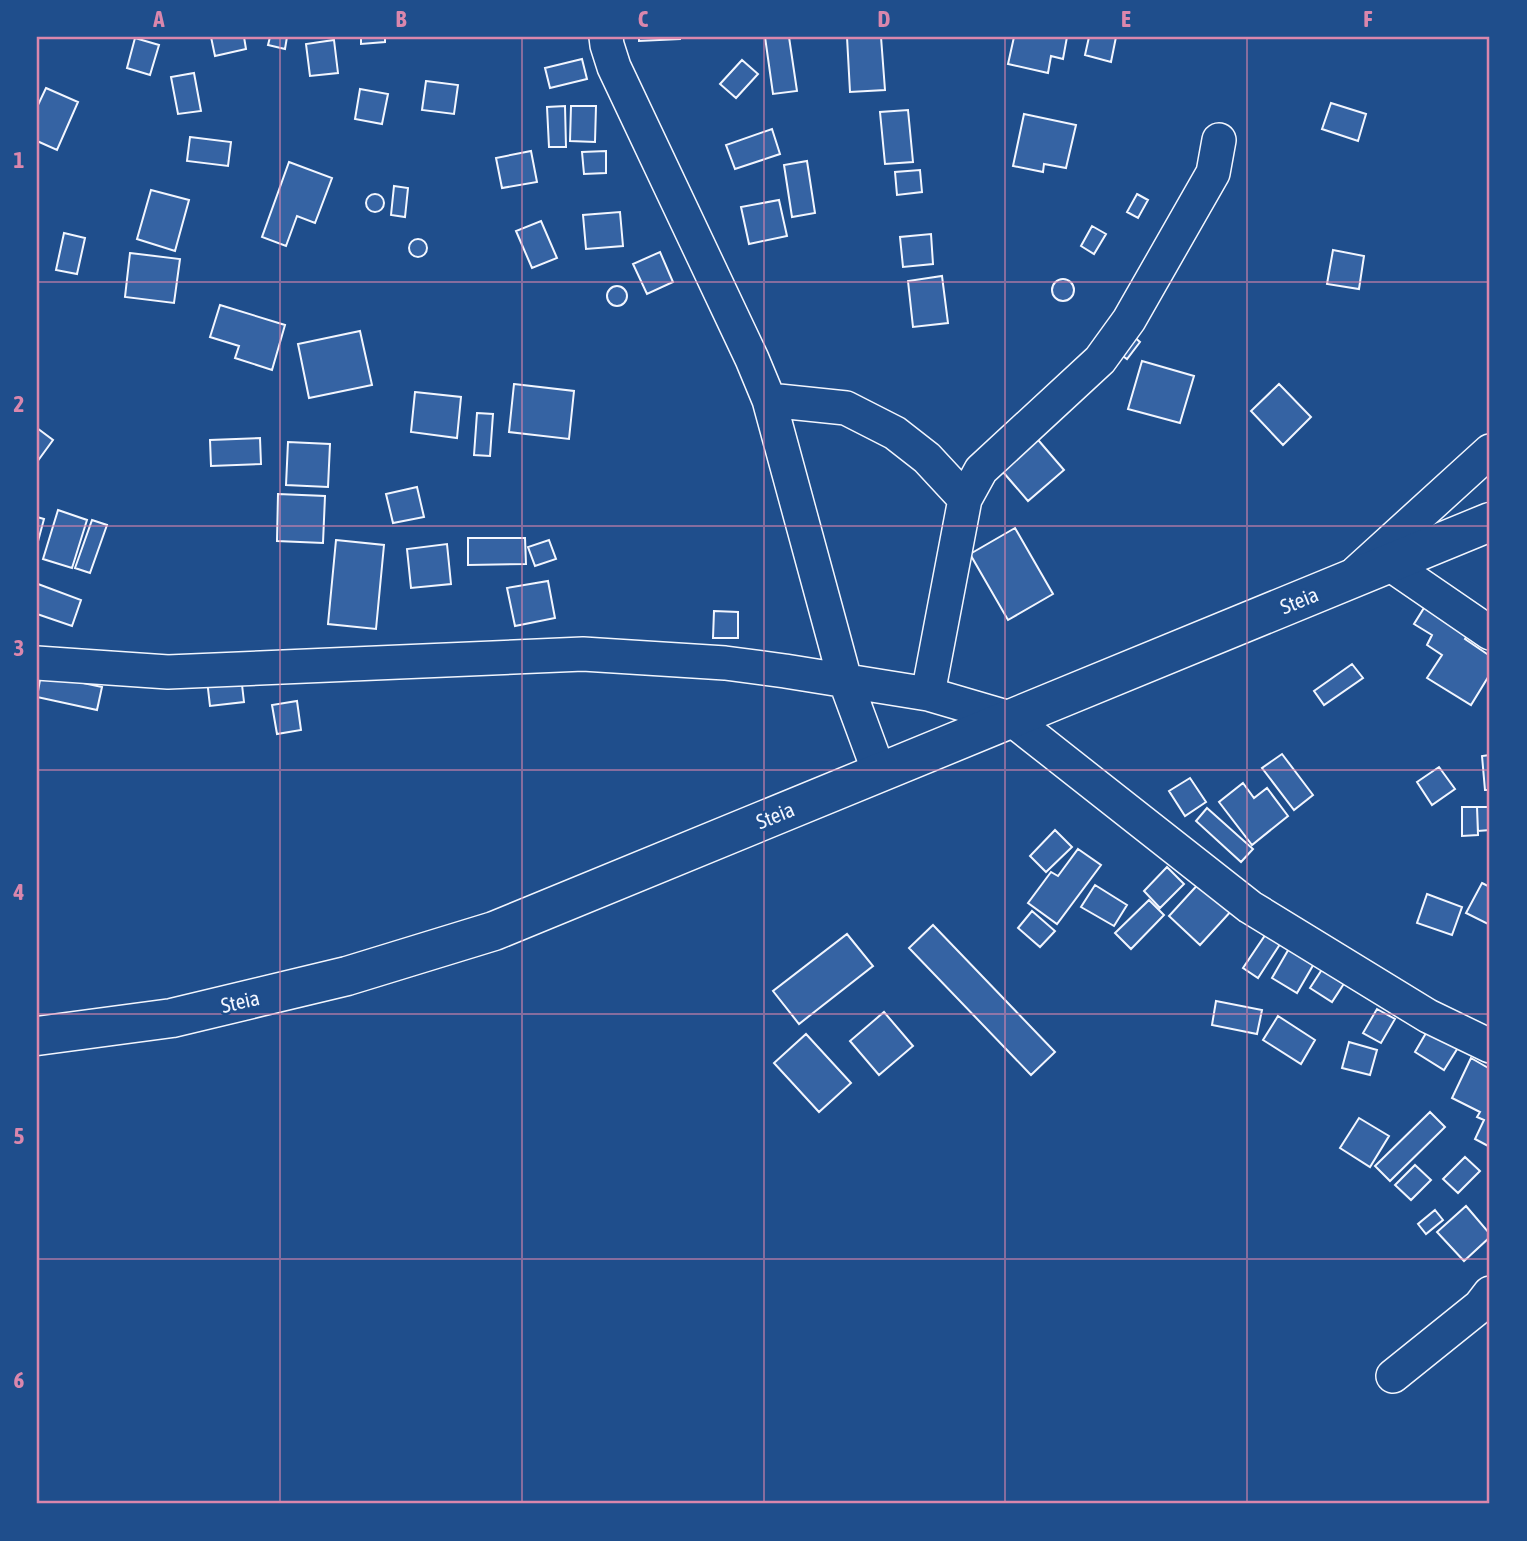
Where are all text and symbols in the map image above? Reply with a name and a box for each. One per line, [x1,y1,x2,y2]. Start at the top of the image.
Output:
text: A [152,6,165,32]
text: B [396,6,407,32]
text: C [638,6,649,32]
text: D [878,6,891,32]
text: E [1121,6,1131,32]
text: F [1363,6,1373,32]
text: 1 [14,147,25,173]
text: 2 [14,391,24,417]
street label: Steia [1277,582,1321,618]
text: 3 [14,635,24,661]
street label: Steia [753,797,797,833]
text: 4 [13,879,25,905]
street label: Steia [218,985,262,1017]
text: 5 [14,1123,25,1149]
text: 6 [14,1367,25,1393]

